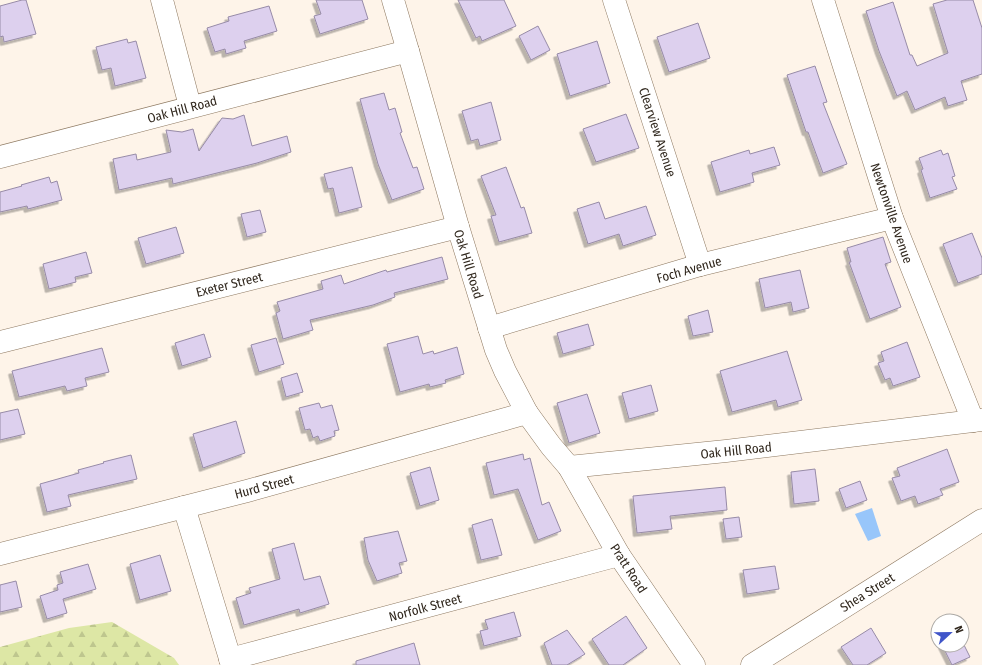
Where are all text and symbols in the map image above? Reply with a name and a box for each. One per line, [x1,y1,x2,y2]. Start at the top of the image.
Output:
street label: Clearview Avenue [636,86,679,179]
street label: Oak Hill Road [146,93,219,126]
street label: Newtonville Avenue [867,161,916,265]
street label: Oak Hill Road [451,228,486,301]
street label: Foch Avenue [655,253,723,286]
street label: Exeter Street [194,269,265,300]
street label: Oak Hill Road [700,439,772,462]
street label: Hurd Street [233,471,296,502]
street label: Pratt Road [607,541,650,596]
street label: Shea Street [837,570,898,615]
street label: Norfolk Street [387,590,464,624]
north arrow [930,613,970,653]
text: N [952,624,966,635]

